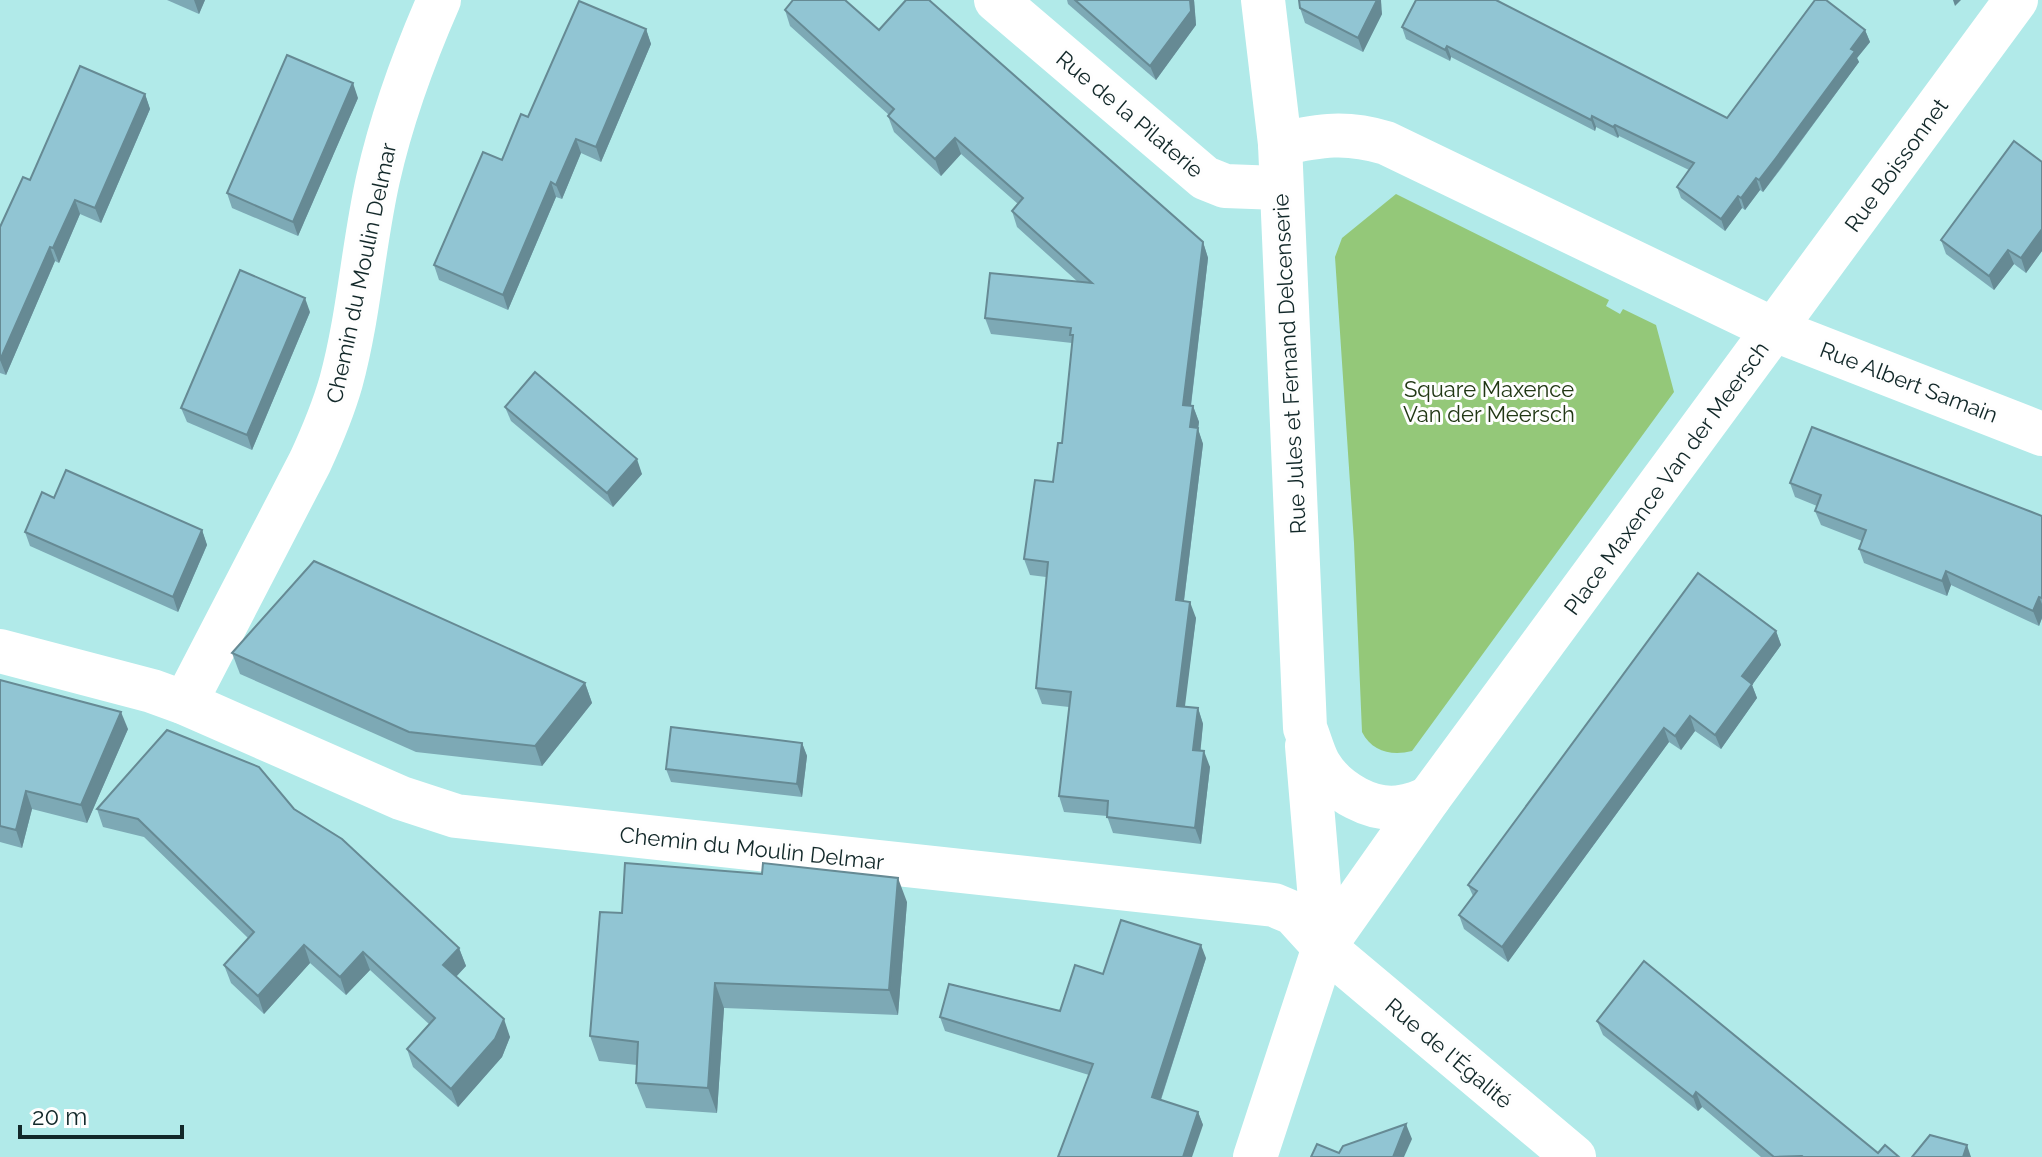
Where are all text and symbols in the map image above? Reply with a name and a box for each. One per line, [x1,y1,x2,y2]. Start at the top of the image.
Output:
street label: Rue de la Pilaterie [1051,45,1209,183]
street label: Rue Boissonnet [1839,93,1953,237]
street label: Chemin du Moulin Delmar [321,140,401,406]
street label: Rue Jules et Fernand Delcenserie [1267,193,1311,535]
street label: Place Maxence Van der Meersch [1558,336,1774,620]
street label: Rue Albert Samain [1816,336,2002,428]
park label: Square Maxence Van der Meersch [1403,376,1575,427]
street label: Chemin du Moulin Delmar [619,821,886,875]
street label: Rue de l'Égalité [1380,992,1518,1114]
scale bar [20,1089,182,1139]
text: 20 m [32,1102,87,1131]

